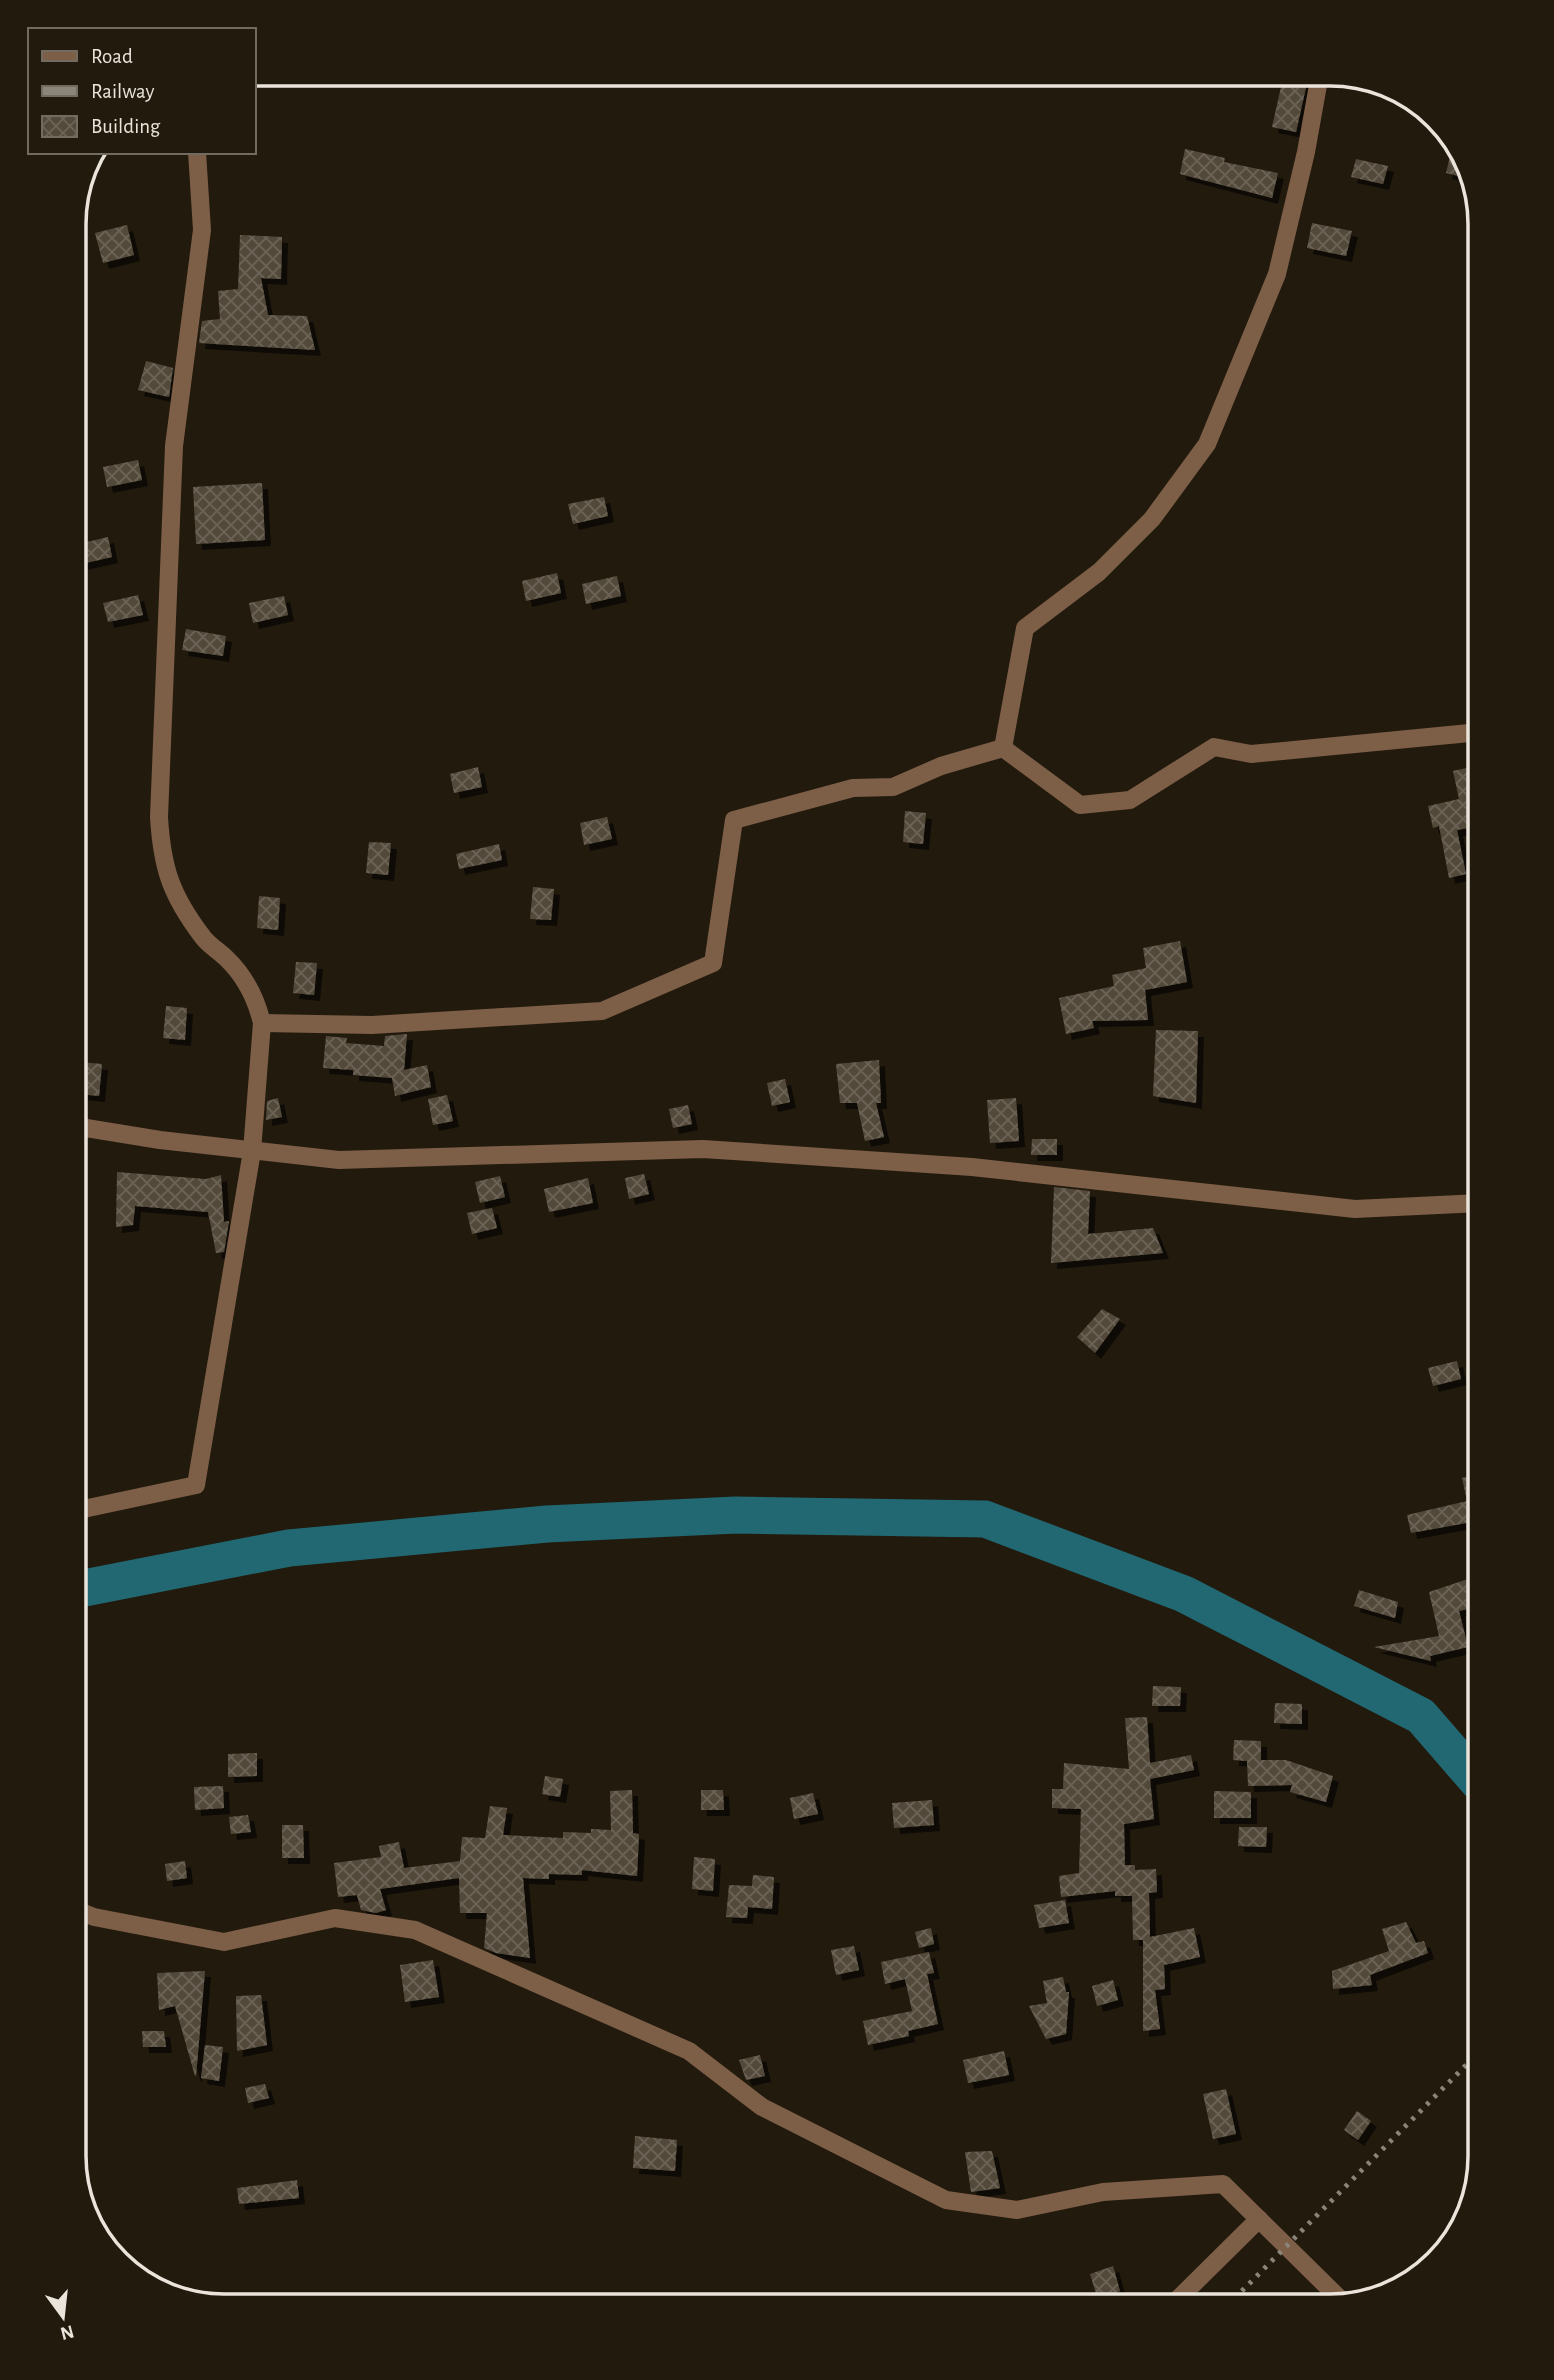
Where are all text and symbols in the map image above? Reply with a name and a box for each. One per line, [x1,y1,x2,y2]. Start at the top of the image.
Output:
legend [28,28,256,154]
text: Road [91,46,133,67]
text: Railway [91,81,154,102]
text: Building [91,116,161,137]
north arrow [28,2282,98,2352]
text: N [58,2321,76,2343]

